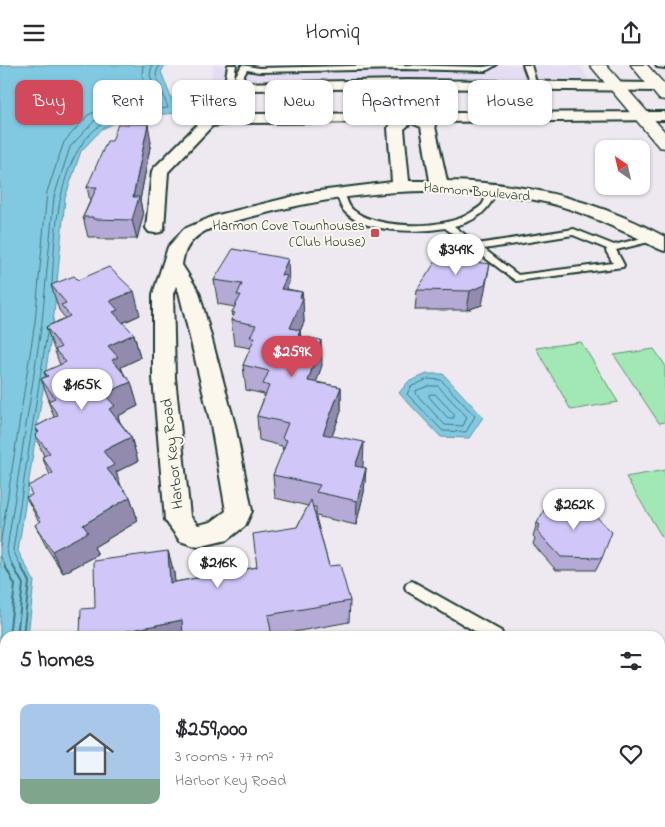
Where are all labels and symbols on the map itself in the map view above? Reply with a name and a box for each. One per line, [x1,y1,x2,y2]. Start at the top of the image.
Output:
north arrow [595,140,650,195]
street label: Harmon Boulevard [423,177,531,208]
place label: Harmon Cove Townhouses (Club House) [213,216,365,253]
marker: Harmon Cove Townhouses (Club House) [369,227,381,239]
pin: $349K [421,233,491,276]
pin: $259K [257,335,327,378]
pin: $165K [47,369,117,411]
street label: Harbor Key Road [155,397,191,510]
pin: $262K [539,489,609,531]
pin: $216K [183,547,253,589]

